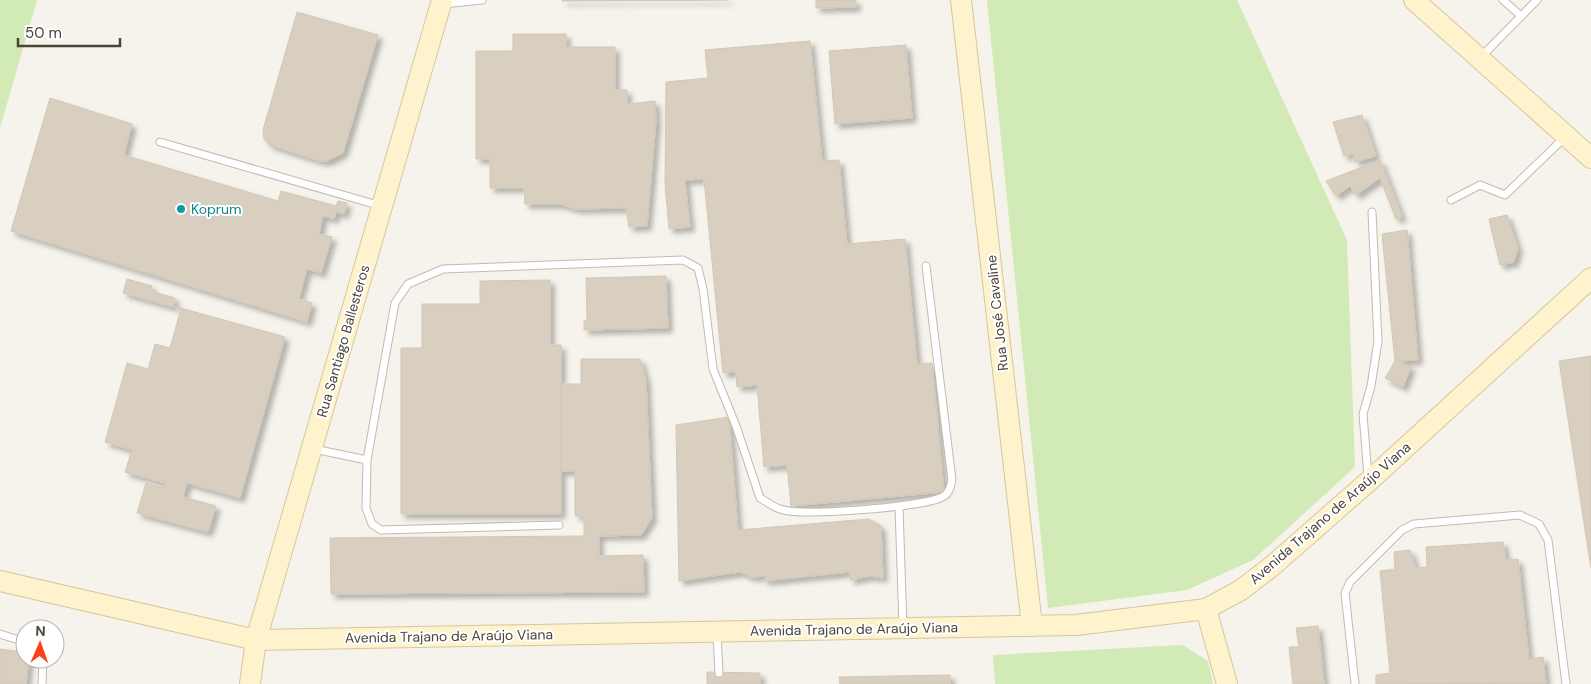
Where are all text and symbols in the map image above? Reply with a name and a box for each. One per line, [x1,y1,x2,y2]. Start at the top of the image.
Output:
scale bar [18,15,120,47]
text: 50 m [25,23,62,43]
place label: Koprum [191,200,241,218]
marker: Koprum [175,203,187,215]
street label: Rua José Cavaline [982,254,1012,372]
street label: Rua Santiago Ballesteros [313,263,373,419]
street label: Avenida Trajano de Araújo Viana [1246,438,1414,588]
street label: Avenida Trajano de Araújo Viana [750,618,958,640]
north arrow [15,619,65,669]
text: N [35,622,46,640]
street label: Avenida Trajano de Araújo Viana [345,625,553,647]

